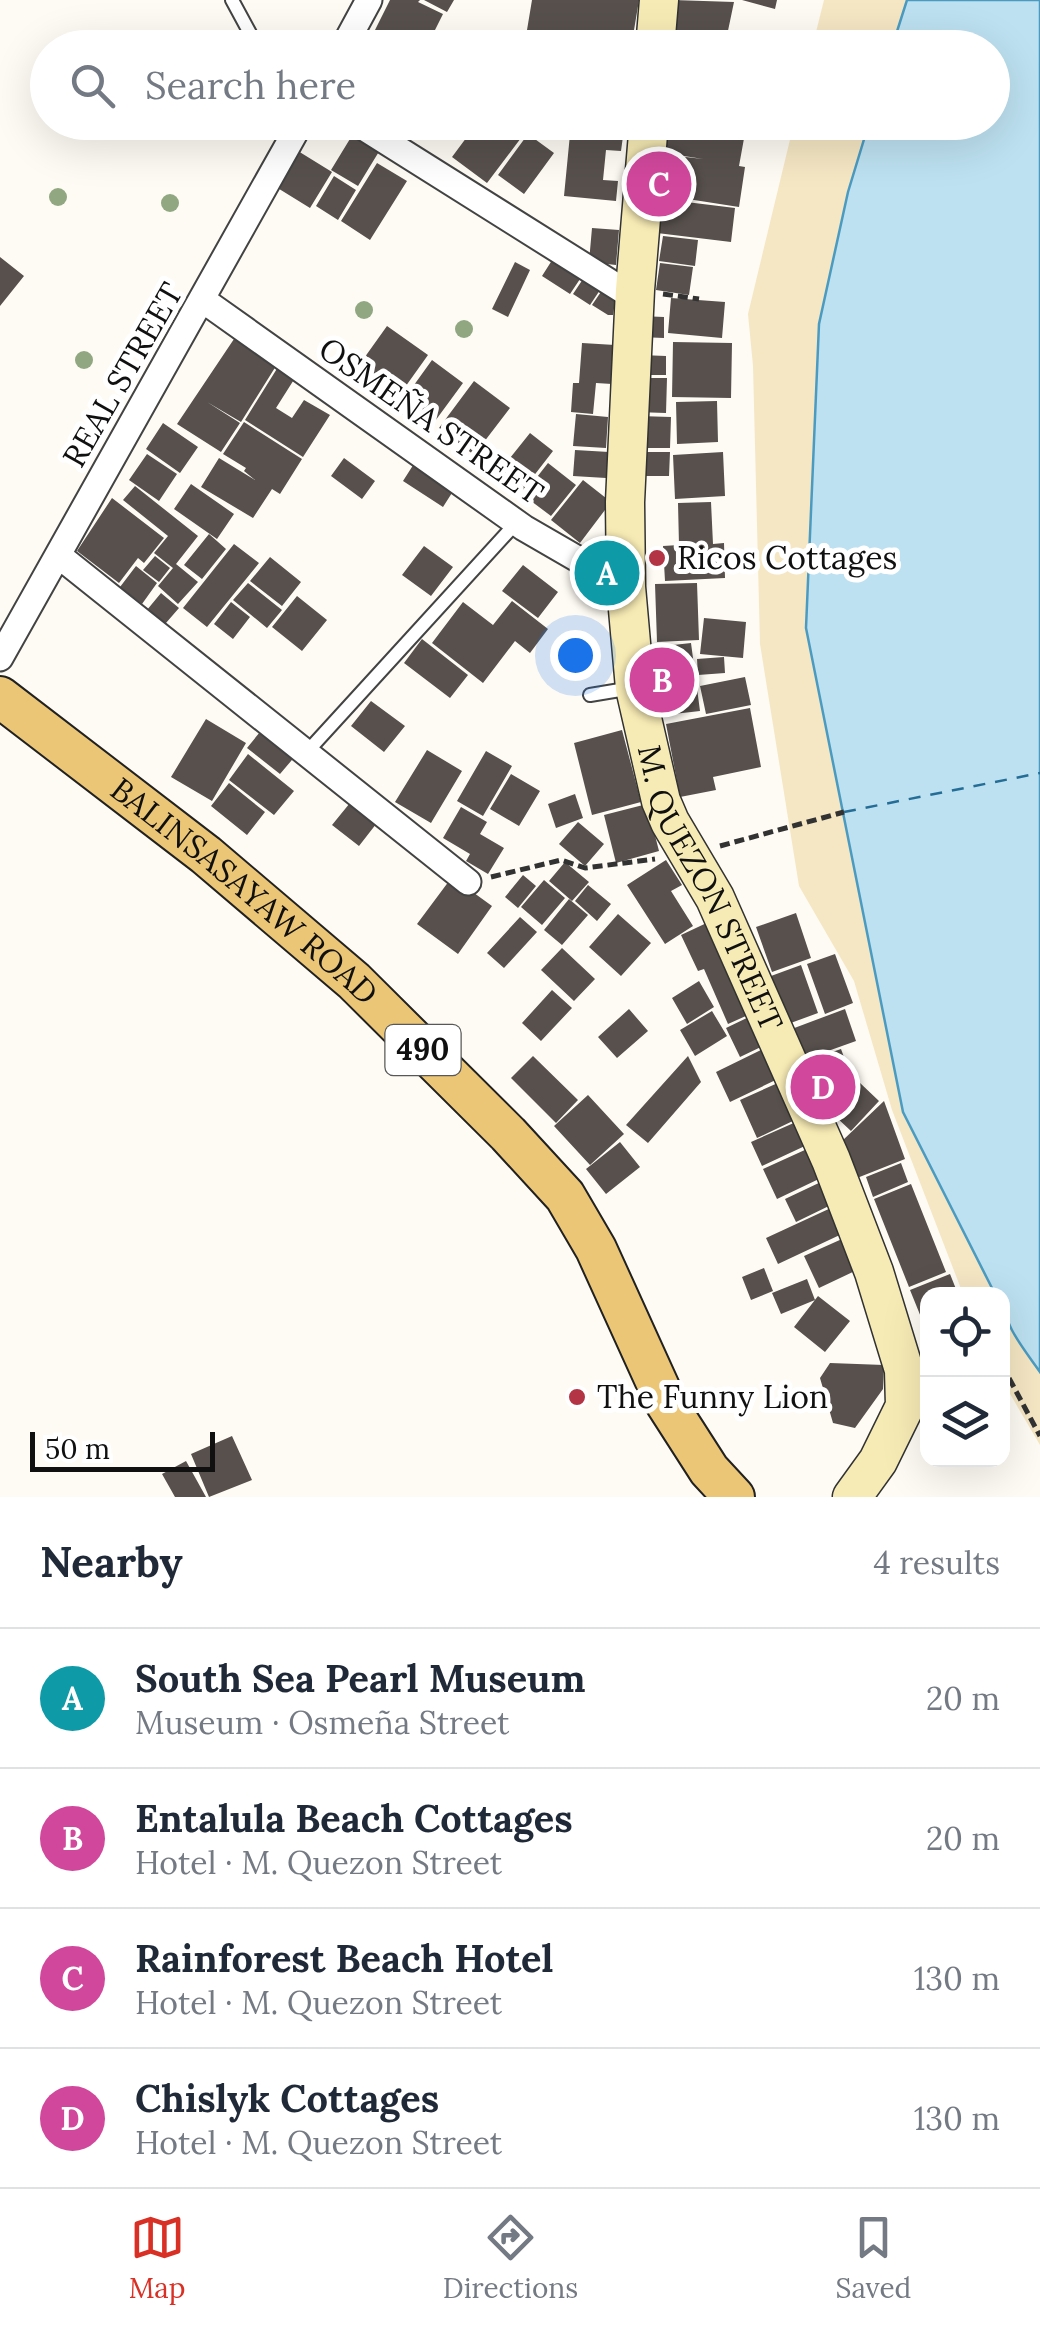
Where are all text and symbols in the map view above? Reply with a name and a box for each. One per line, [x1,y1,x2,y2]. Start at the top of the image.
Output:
search box [30,30,1010,140]
icon: search [65,58,120,113]
text: Search here [145,61,356,109]
pin: C [626,146,692,222]
street label: REAL STREET [53,275,192,474]
street label: OSMEÑA STREET [311,328,551,513]
pin: A [574,536,640,610]
place label: Ricos Cottages [677,537,897,578]
marker: Ricos Cottages [646,547,668,569]
your location [550,630,601,681]
pin: B [630,642,694,718]
street label: M. QUEZON STREET [629,741,792,1037]
street label: BALINSASAYAW ROAD [102,768,387,1013]
road number: 490 [386,1025,460,1075]
pin: D [790,1050,856,1124]
map controls [920,1287,1010,1467]
button: locate [920,1287,1010,1377]
place label: The Funny Lion [597,1376,828,1417]
button: layers [920,1377,1010,1467]
marker: The Funny Lion [566,1386,588,1408]
scale bar [30,1427,215,1472]
text: 50 m [45,1431,110,1467]
text: Nearby [40,1535,183,1589]
text: 4 results [873,1542,1000,1583]
text: South Sea Pearl Museum [135,1654,586,1702]
text: A [62,1678,83,1719]
text: 20 m [926,1678,1000,1719]
text: Museum · Osmeña Street [135,1702,509,1743]
text: Entalula Beach Cottages [135,1794,573,1842]
text: B [62,1818,83,1859]
text: 20 m [926,1818,1000,1859]
text: Hotel · M. Quezon Street [135,1842,502,1883]
text: Rainforest Beach Hotel [135,1934,553,1982]
text: C [61,1958,84,1999]
text: 130 m [914,1958,1000,1999]
text: Hotel · M. Quezon Street [135,1982,502,2023]
text: Chislyk Cottages [135,2074,439,2122]
text: D [60,2098,85,2139]
text: 130 m [914,2098,1000,2139]
text: Hotel · M. Quezon Street [135,2122,502,2163]
tab: Map [129,2210,186,2306]
tab: Directions [443,2210,578,2306]
tab: Saved [836,2210,911,2306]

